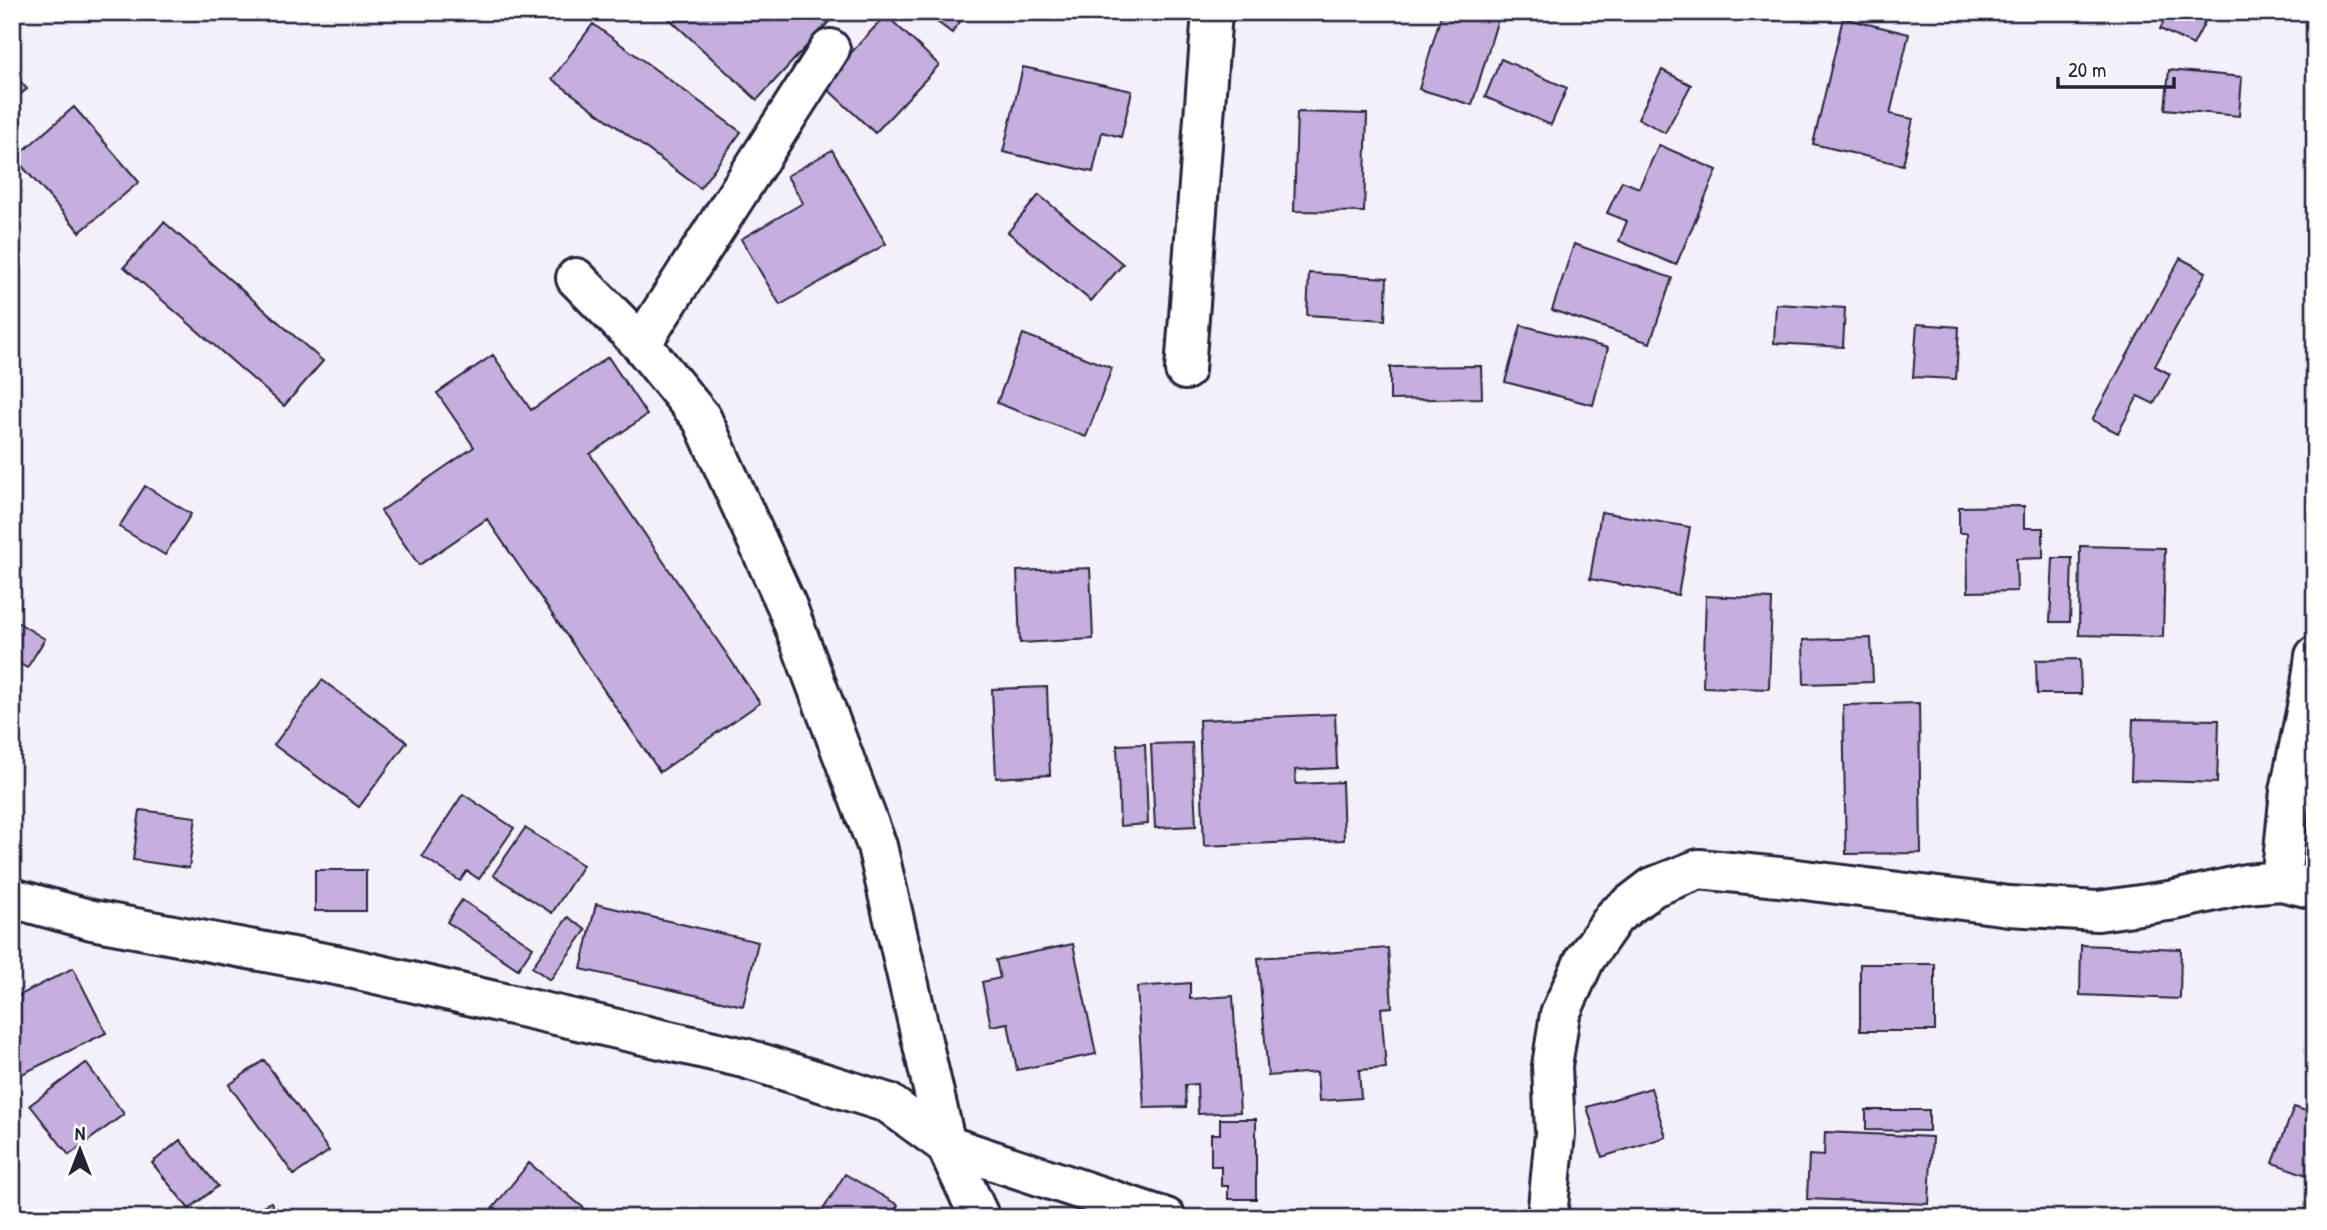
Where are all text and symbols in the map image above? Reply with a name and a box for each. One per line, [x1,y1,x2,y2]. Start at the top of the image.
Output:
scale bar [2058,46,2173,90]
text: 20 m [2068,55,2106,84]
north arrow [46,1114,116,1184]
text: N [75,1120,85,1146]

